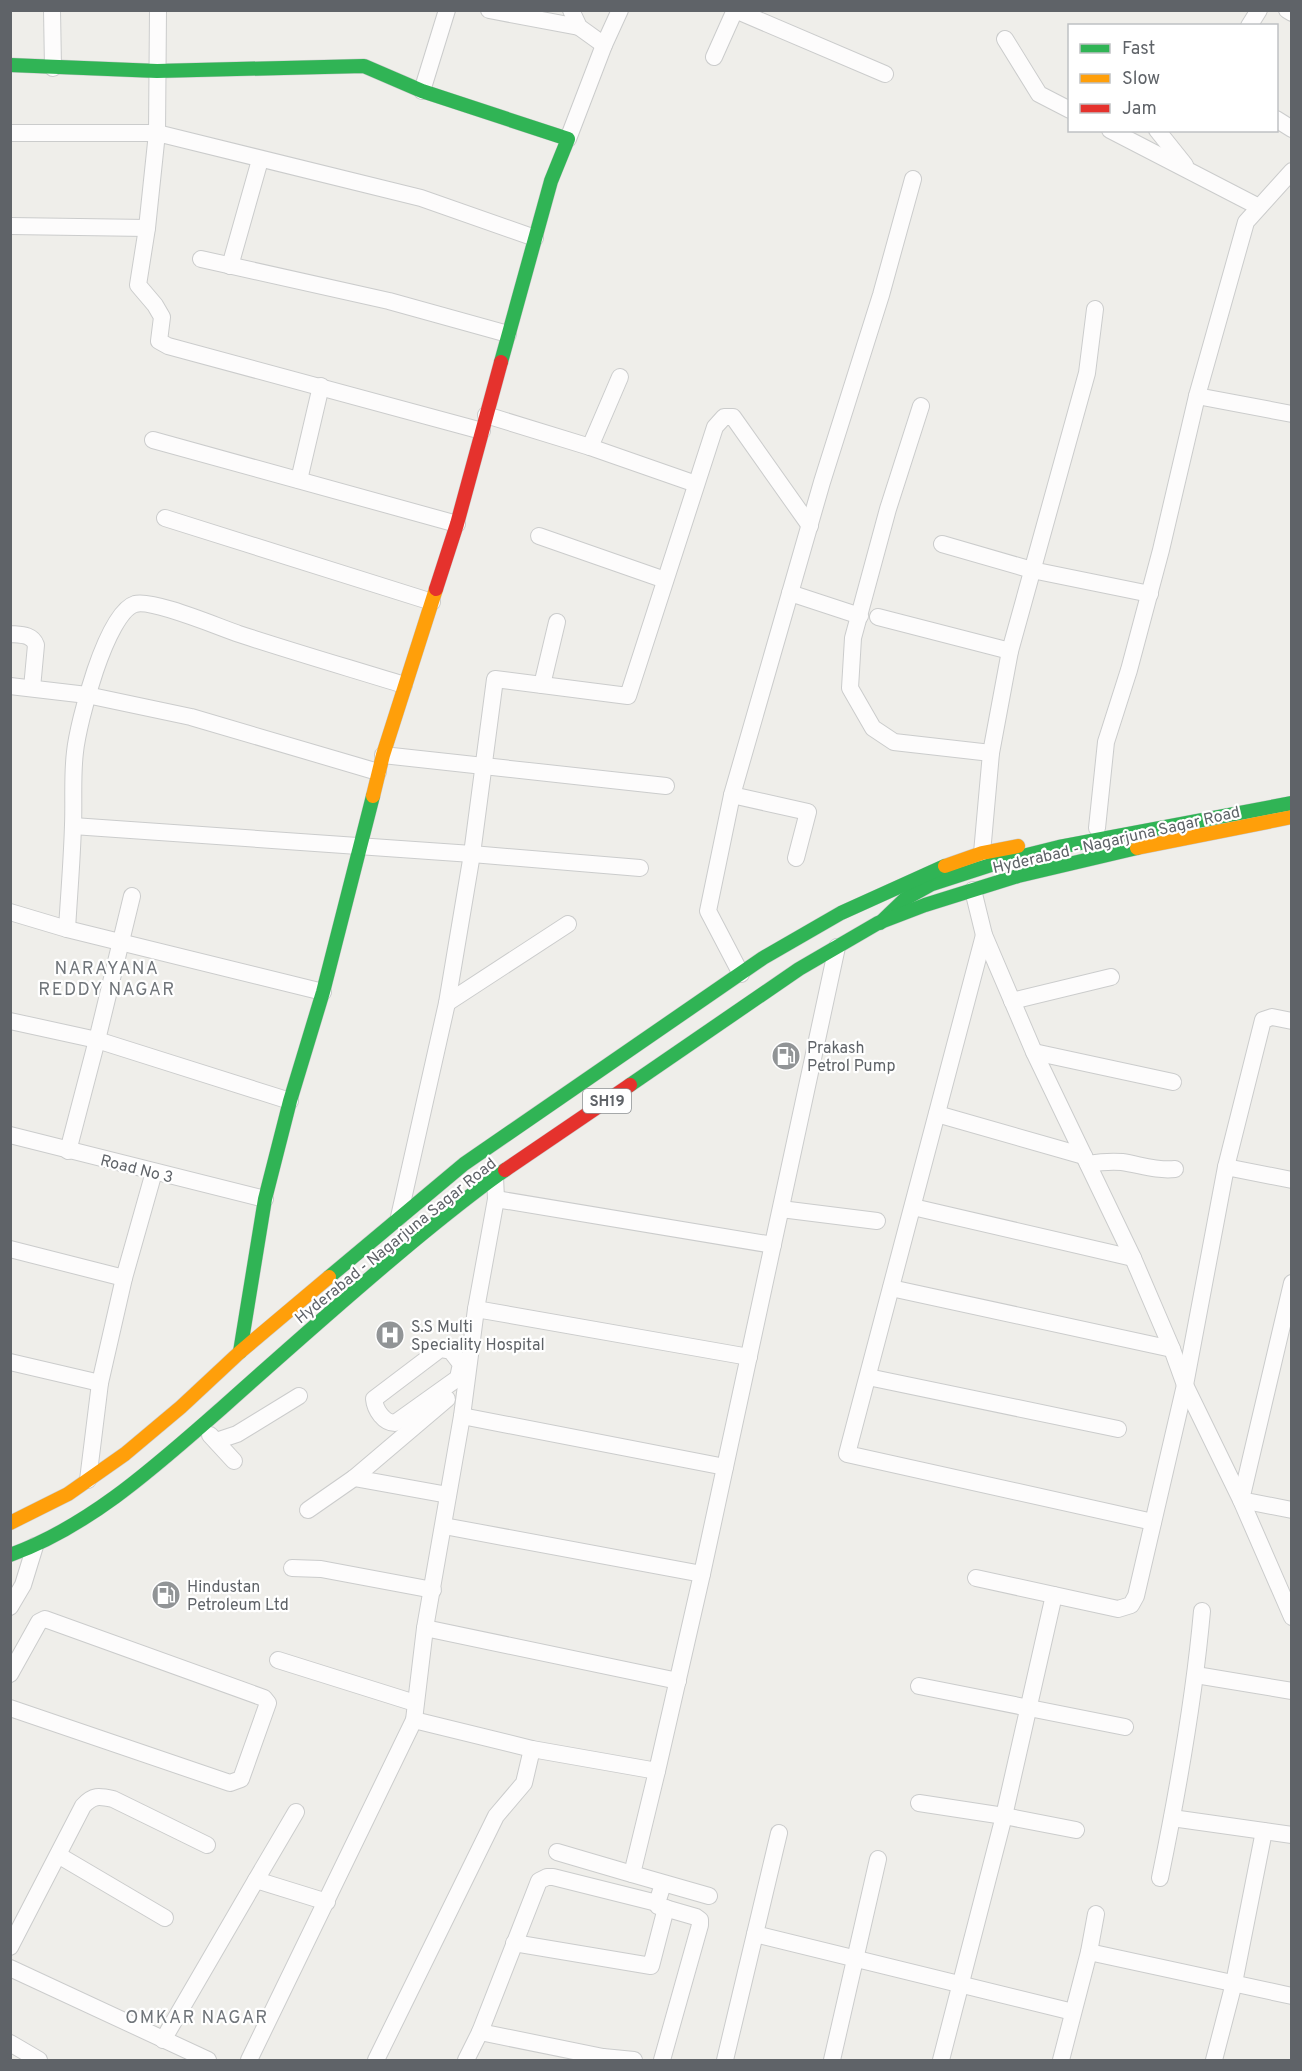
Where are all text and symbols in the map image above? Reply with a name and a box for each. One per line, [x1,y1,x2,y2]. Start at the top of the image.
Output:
legend [1068,24,1278,132]
text: Fast [1122,38,1155,61]
text: Slow [1122,68,1160,91]
text: Jam [1122,98,1157,121]
street label: Hyderabad - Nagarjuna Sagar Road [991,803,1242,879]
district label: NARAYANA REDDY NAGAR [38,958,176,1002]
place label: Prakash Petrol Pump [807,1039,895,1077]
fuel station icon: Prakash Petrol Pump [770,1040,802,1072]
road number: SH19 [583,1089,631,1113]
street label: Road No 3 [98,1151,175,1189]
street label: Hyderabad - Nagarjuna Sagar Road [292,1154,501,1329]
place label: S.S Multi Speciality Hospital [411,1318,545,1356]
hospital icon: S.S Multi Speciality Hospital [374,1319,406,1351]
place label: Hindustan Petroleum Ltd [187,1578,289,1616]
fuel station icon: Hindustan Petroleum Ltd [150,1579,182,1611]
district label: OMKAR NAGAR [125,2007,269,2030]

